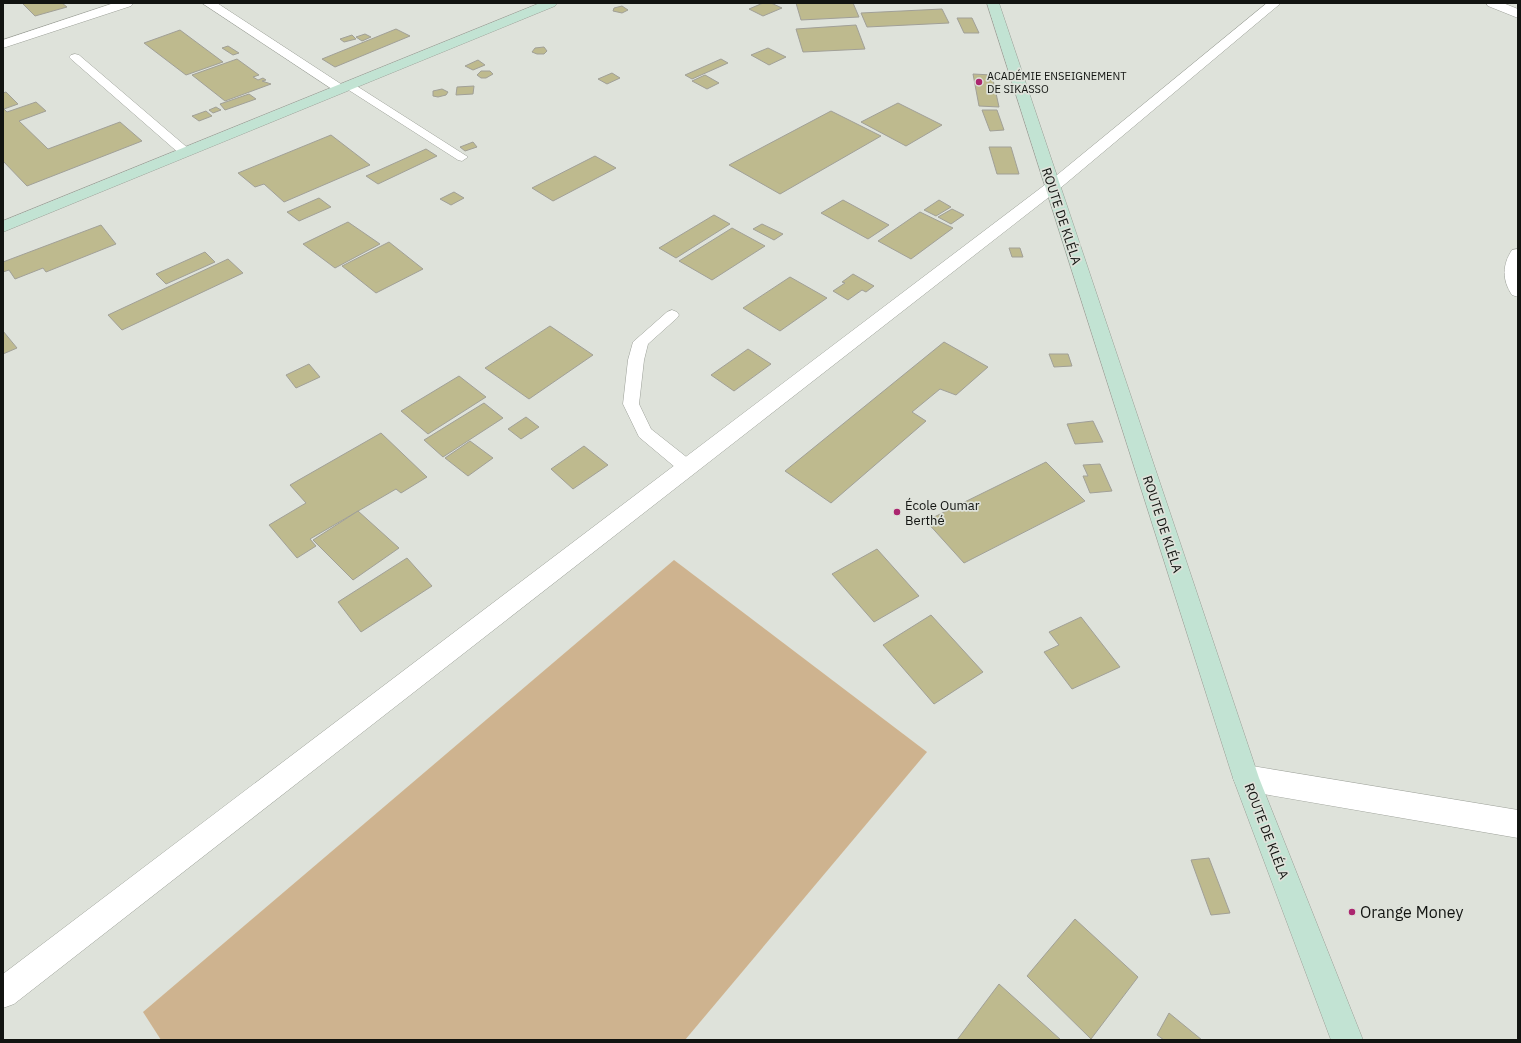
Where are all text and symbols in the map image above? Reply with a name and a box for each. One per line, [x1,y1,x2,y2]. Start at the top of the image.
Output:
place label: ACADÉMIE ENSEIGNEMENT DE SIKASSO [987,69,1127,96]
marker: ACADÉMIE ENSEIGNEMENT DE SIKASSO [974,77,984,87]
street label: ROUTE DE KLÉLA [1038,165,1085,267]
street label: ROUTE DE KLÉLA [1139,473,1186,575]
place label: École Oumar Berthé [905,497,980,529]
marker: École Oumar Berthé [892,507,902,517]
street label: ROUTE DE KLÉLA [1240,781,1293,882]
place label: Orange Money [1360,902,1463,922]
marker: Orange Money [1347,907,1357,917]

